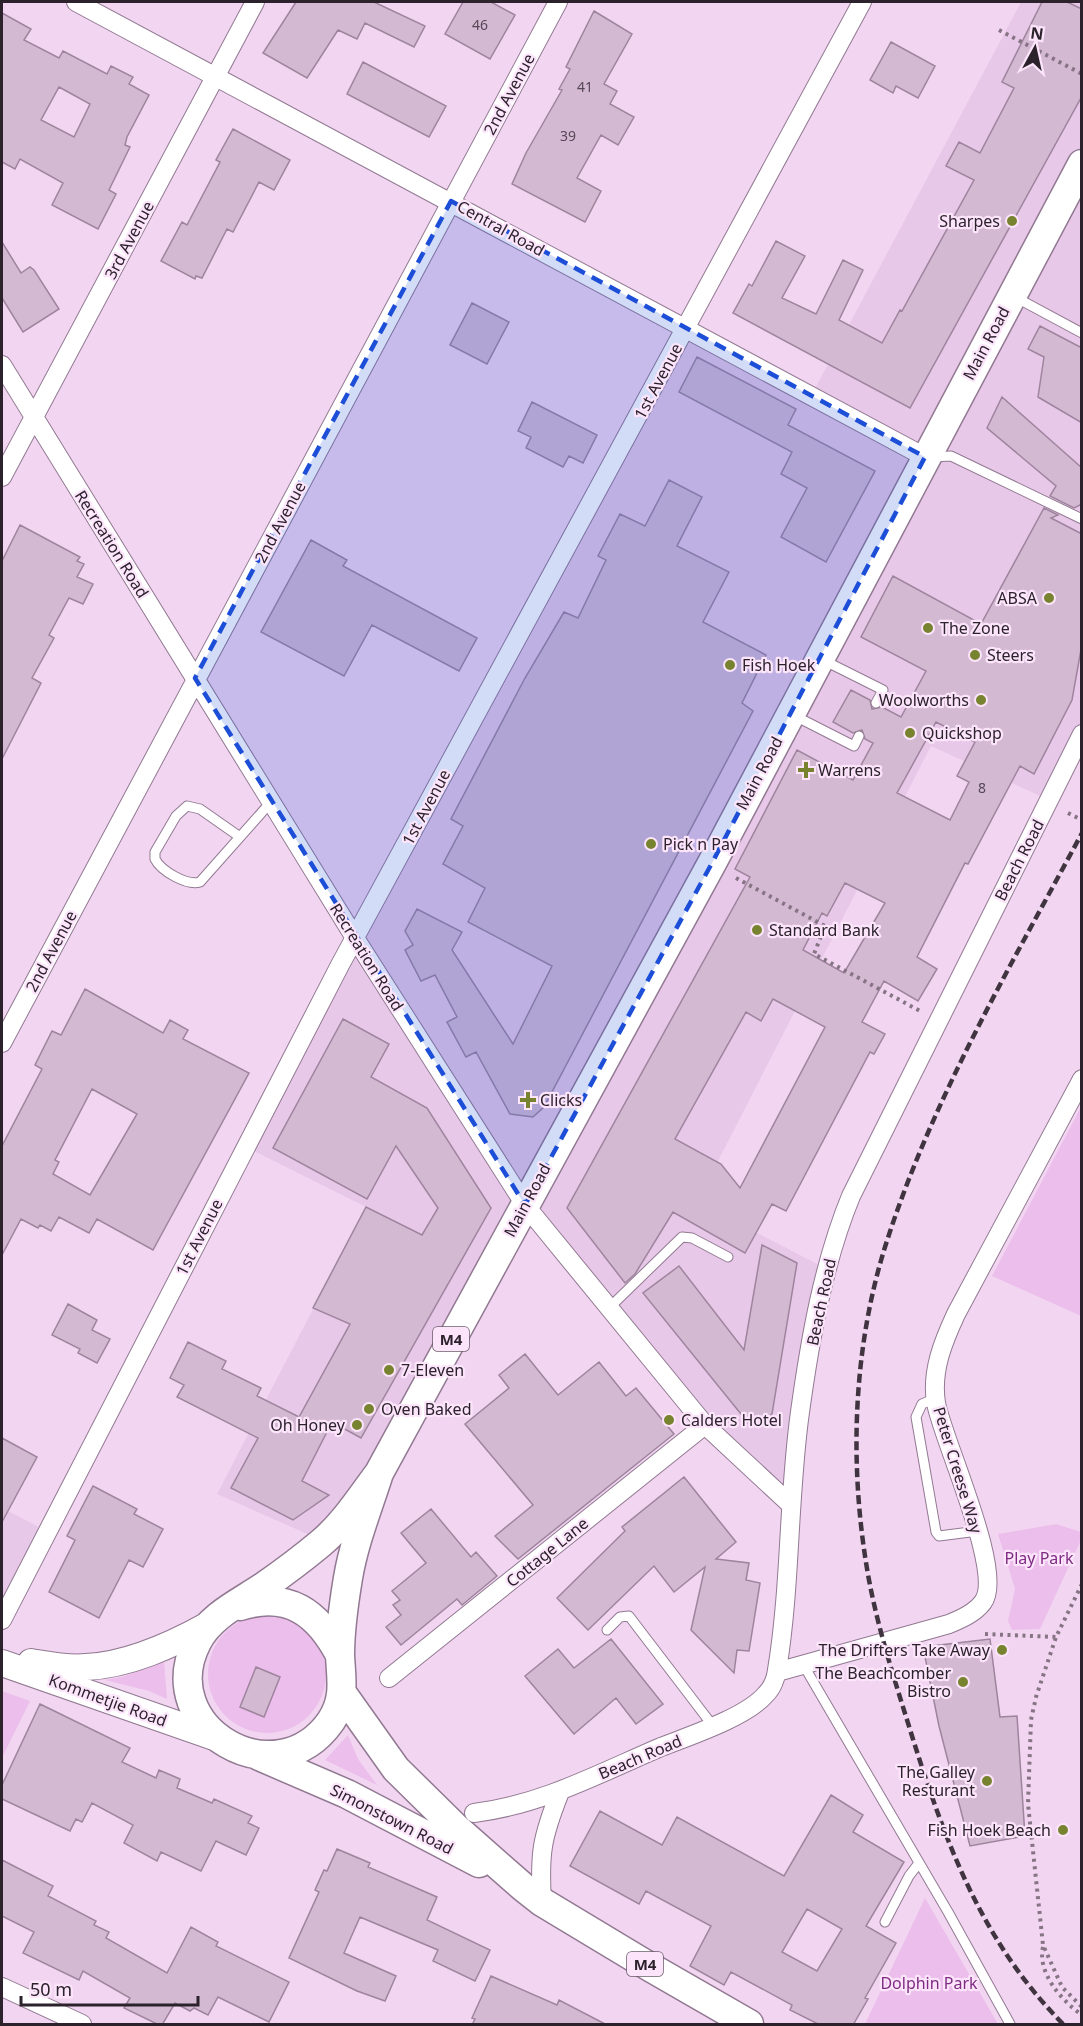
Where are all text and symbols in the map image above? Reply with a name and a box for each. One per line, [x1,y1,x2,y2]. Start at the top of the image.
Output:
house number: 46 [472,15,488,34]
north arrow [1005,18,1065,78]
text: N [1029,21,1045,45]
street label: 2nd Avenue [478,49,540,139]
house number: 41 [577,77,593,96]
house number: 39 [560,126,576,145]
street label: Central Road [453,195,549,261]
street label: 3rd Avenue [99,197,159,283]
place label: Sharpes [939,210,1000,232]
marker: Sharpes [1005,214,1019,228]
street label: Main Road [957,302,1015,384]
street label: 1st Avenue [629,339,687,423]
street label: 2nd Avenue [249,477,311,567]
street label: Recreation Road [70,486,154,602]
place label: ABSA [997,587,1038,609]
marker: ABSA [1042,591,1056,605]
place label: The Zone [940,617,1010,639]
marker: The Zone [921,621,935,635]
place label: Steers [987,644,1034,666]
marker: Steers [968,648,982,662]
place label: Fish Hoek [742,654,816,676]
marker: Fish Hoek [723,658,737,672]
place label: Woolworths [879,689,969,711]
marker: Woolworths [974,693,988,707]
place label: Quickshop [922,722,1002,744]
marker: Quickshop [903,726,917,740]
street label: Main Road [730,732,788,814]
place label: Warrens [818,759,881,781]
marker: Warrens [799,763,813,777]
street label: 1st Avenue [397,765,455,849]
house number: 8 [978,778,986,797]
street label: Beach Road [989,816,1049,904]
place label: Pick n Pay [663,833,739,855]
marker: Pick n Pay [644,837,658,851]
street label: Recreation Road [325,899,409,1015]
street label: 2nd Avenue [20,906,82,996]
place label: Standard Bank [769,919,880,941]
marker: Standard Bank [750,923,764,937]
place label: Clicks [540,1089,582,1111]
marker: Clicks [521,1093,535,1107]
street label: Main Road [498,1159,556,1241]
street label: 1st Avenue [170,1195,228,1279]
street label: Beach Road [801,1256,841,1348]
road number: M4 [433,1327,469,1351]
place label: 7-Eleven [401,1359,464,1381]
marker: 7-Eleven [382,1363,396,1377]
place label: Oven Baked [381,1398,471,1420]
marker: Oven Baked [362,1402,376,1416]
street label: Peter Creese Way [928,1404,988,1537]
place label: Calders Hotel [681,1409,782,1431]
marker: Calders Hotel [662,1413,676,1427]
place label: Oh Honey [270,1414,346,1436]
marker: Oh Honey [350,1418,364,1432]
street label: Cottage Lane [501,1512,593,1592]
park label: Play Park [1005,1547,1074,1569]
place label: The Drifters Take Away [819,1639,991,1661]
marker: The Drifters Take Away [995,1643,1009,1657]
place label: The Beachcomber Bistro [815,1662,951,1702]
street label: Kommetjie Road [46,1668,170,1732]
marker: The Beachcomber Bistro [956,1675,970,1689]
street label: Beach Road [595,1730,685,1784]
place label: The Galley Resturant [897,1761,976,1801]
marker: The Galley Resturant [980,1774,994,1788]
street label: Simonstown Road [327,1778,457,1860]
place label: Fish Hoek Beach [928,1819,1051,1841]
marker: Fish Hoek Beach [1056,1823,1070,1837]
road number: M4 [627,1952,663,1976]
scale bar [21,1969,198,2007]
park label: Dolphin Park [880,1972,978,1994]
text: 50 m [30,1977,72,2001]

